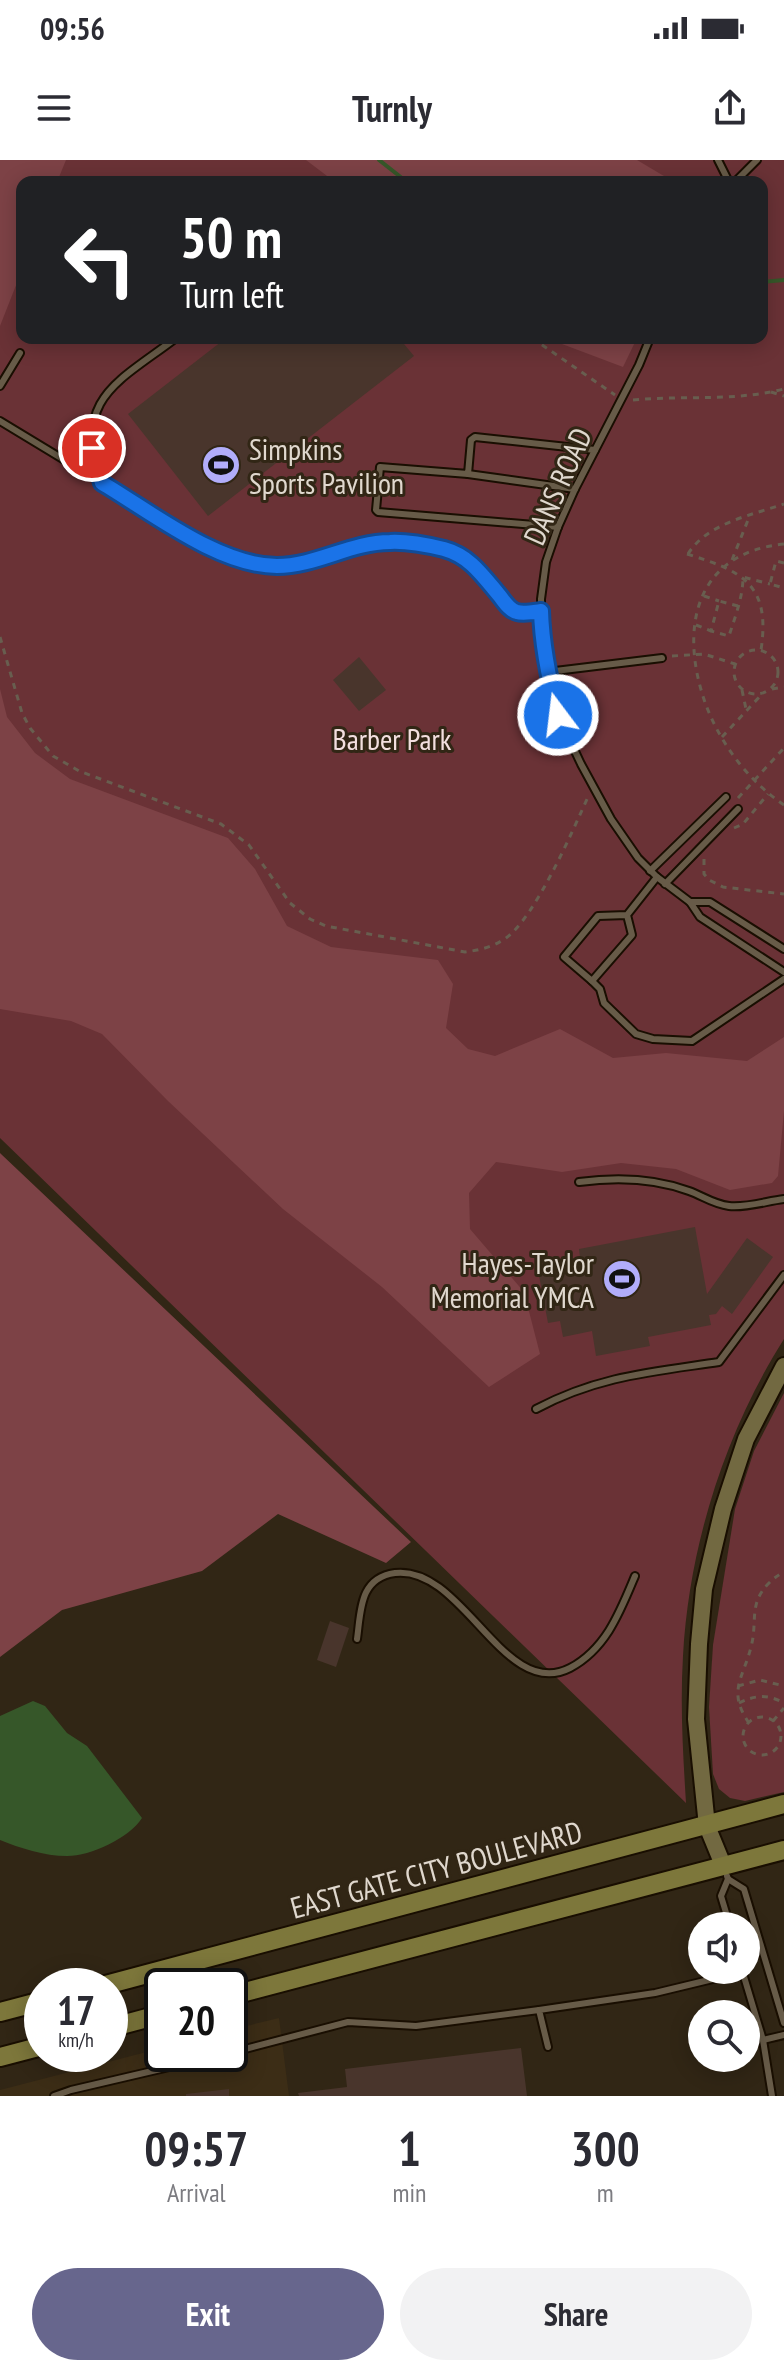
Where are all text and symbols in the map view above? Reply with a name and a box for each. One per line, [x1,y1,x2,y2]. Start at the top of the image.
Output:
text: 09:56 [40,9,105,48]
text: Turnly [352,85,432,132]
icon: menu [32,86,76,130]
icon: share [708,86,752,130]
text: 50 m [180,201,282,273]
icon: left [48,208,152,312]
text: Turn left [180,271,284,318]
pin [58,414,126,482]
street label: DANS ROAD [514,421,600,551]
icon: arrive [70,426,114,470]
place label: Simpkins Sports Pavilion [249,429,404,502]
sports icon: Simpkins Sports Pavilion [200,444,242,486]
position arrow [516,673,600,757]
park label: Barber Park [333,719,452,758]
place label: Hayes-Taylor Memorial YMCA [431,1243,595,1316]
sports icon: Hayes-Taylor Memorial YMCA [601,1258,643,1300]
street label: EAST GATE CITY BOULEVARD [286,1811,586,1927]
map controls [688,1912,760,2072]
button: sound [688,1912,760,1984]
speed limit sign: 20 [144,1968,248,2072]
text: 17 [57,1984,95,2036]
button: search [688,2000,760,2072]
text: km/h [58,2027,94,2053]
text: 09:57 [144,2117,248,2179]
text: 1 [398,2117,421,2179]
text: 300 [571,2117,640,2179]
text: Arrival [167,2176,226,2209]
text: min [392,2176,426,2209]
text: m [597,2176,614,2209]
button: Exit [32,2268,384,2360]
button: Share [400,2268,752,2360]

